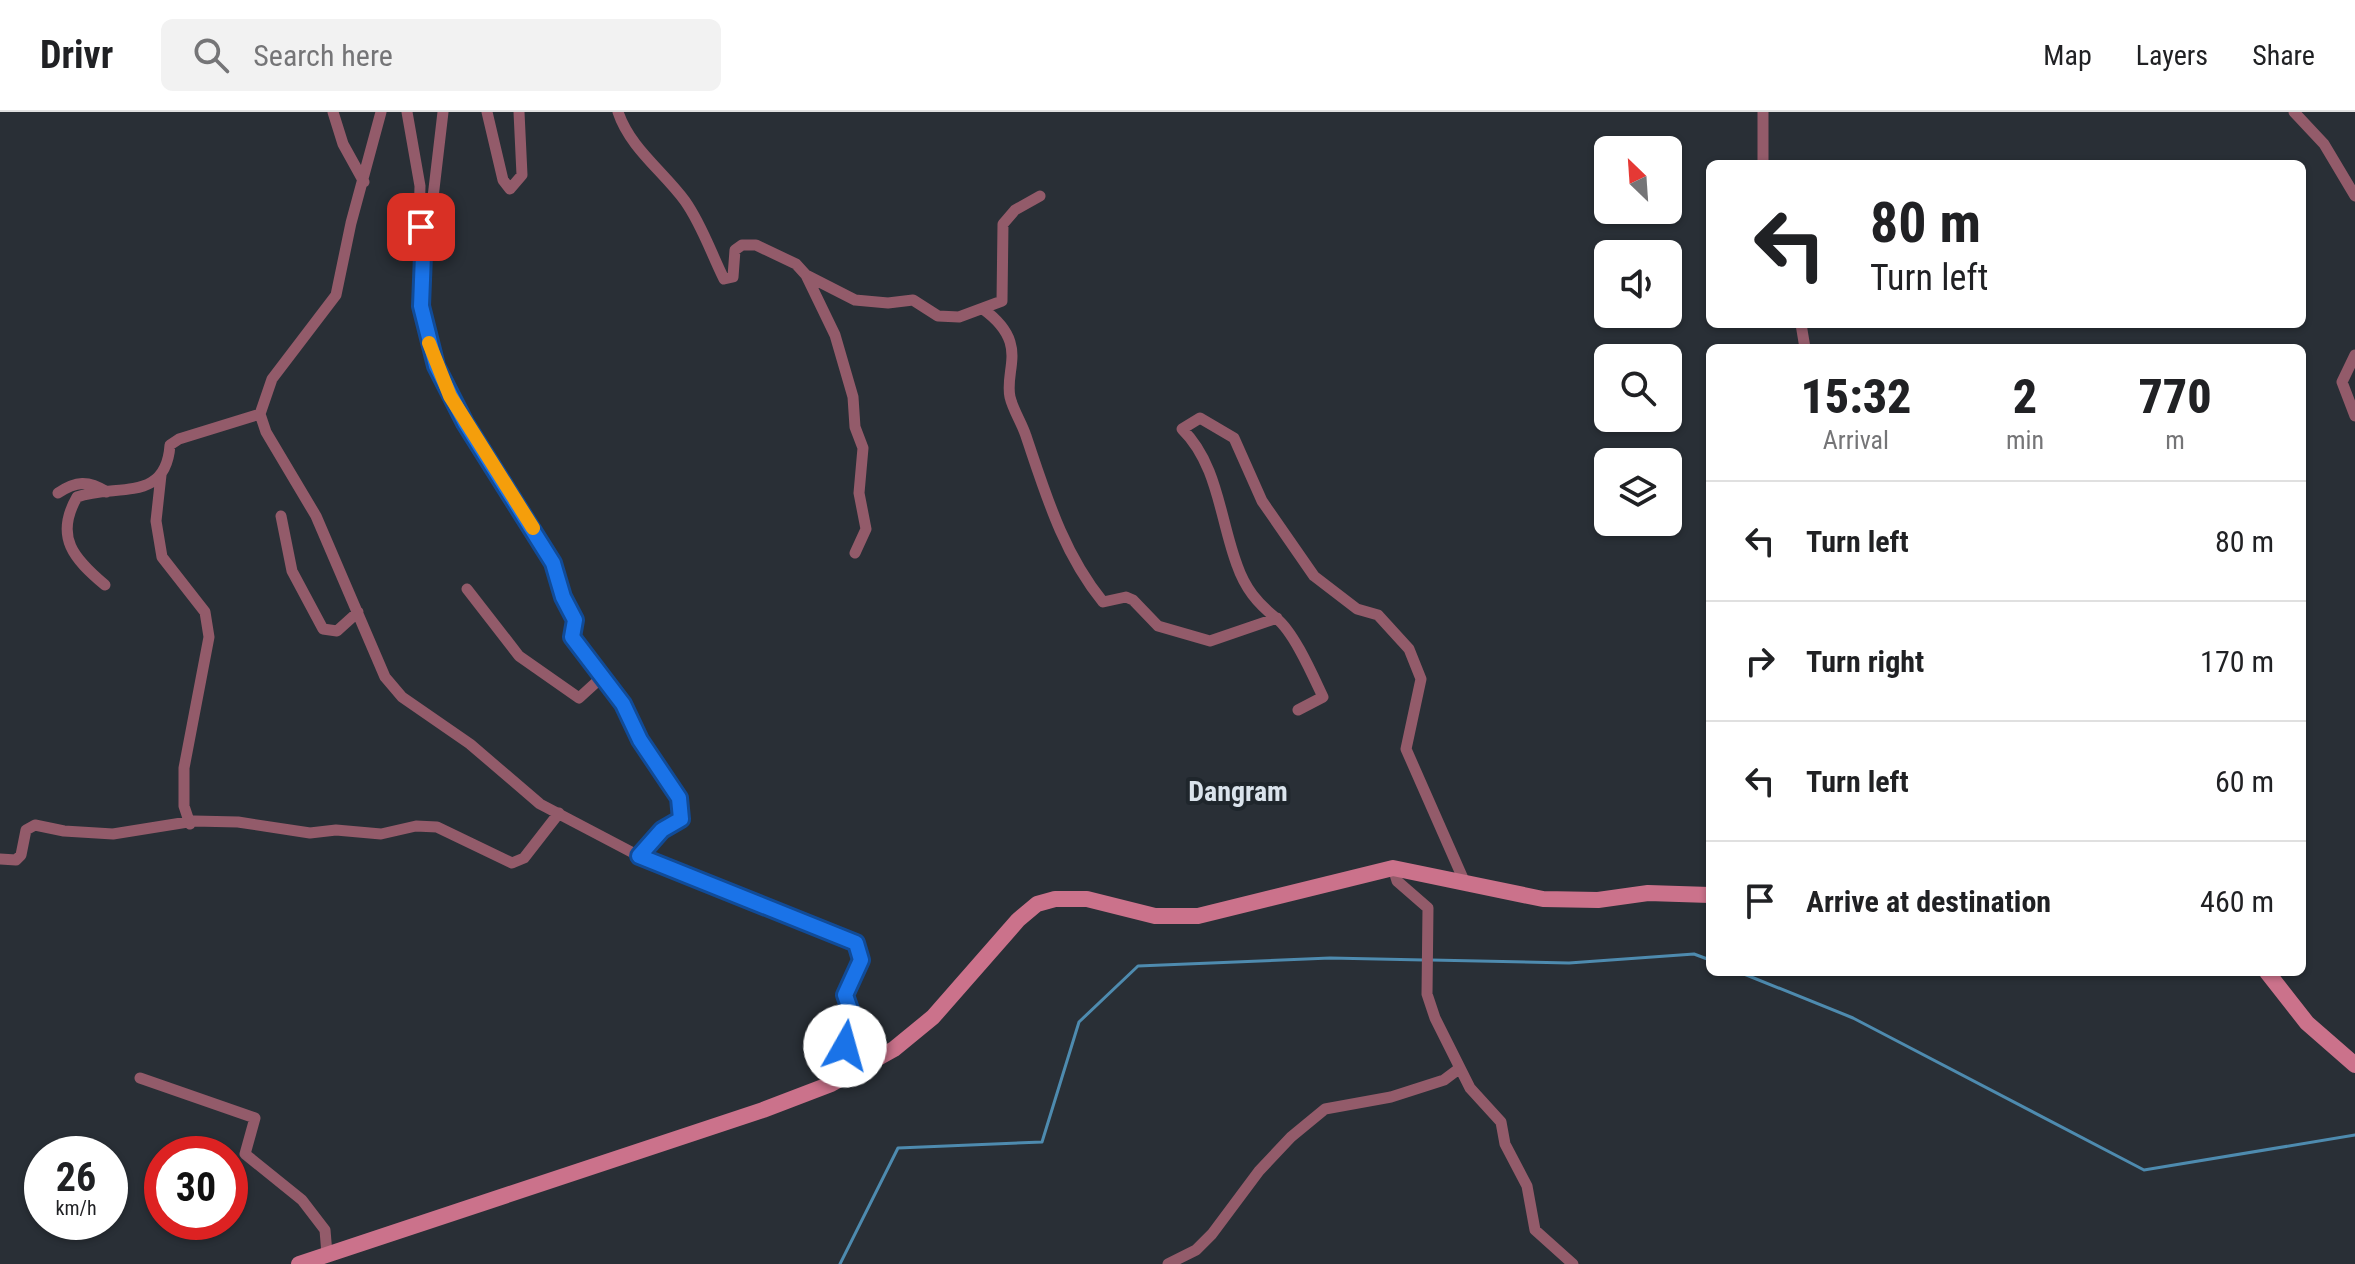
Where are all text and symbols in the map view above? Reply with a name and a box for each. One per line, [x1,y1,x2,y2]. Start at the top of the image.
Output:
search box [161,19,721,91]
text: Drivr [40,33,113,77]
icon: search [189,33,233,77]
text: Search here [253,38,393,73]
text: Map [2043,39,2092,72]
text: Layers [2136,39,2208,72]
text: Share [2252,39,2315,72]
north arrow [1594,136,1682,224]
map controls [1594,136,1682,536]
text: 80 m [1870,190,1981,256]
icon: left [1738,192,1842,296]
pin [387,193,455,261]
icon: arrive [399,205,443,249]
button: sound [1594,240,1682,328]
text: Turn left [1870,257,1988,299]
button: search [1594,344,1682,432]
text: 15:32 [1800,368,1912,425]
text: 2 [2013,368,2037,425]
text: 770 [2138,368,2212,425]
text: Arrival [1823,425,1889,455]
text: min [2006,425,2044,455]
text: m [2165,425,2185,455]
button: layers [1594,448,1682,536]
icon: left [1738,519,1782,563]
text: Turn left [1806,524,1909,559]
text: 80 m [2215,524,2274,559]
icon: right [1738,639,1782,683]
text: Turn right [1806,644,1924,679]
text: 170 m [2200,644,2274,679]
icon: left [1738,759,1782,803]
text: Turn left [1806,764,1909,799]
text: 60 m [2215,764,2274,799]
district label: Dangram [1188,775,1288,808]
icon: arrive [1738,879,1782,923]
text: Arrive at destination [1806,884,2051,919]
text: 460 m [2200,884,2274,919]
position arrow [803,1004,887,1088]
speed limit sign: 30 [144,1136,248,1240]
text: 26 [56,1154,96,1201]
text: km/h [55,1196,97,1220]

